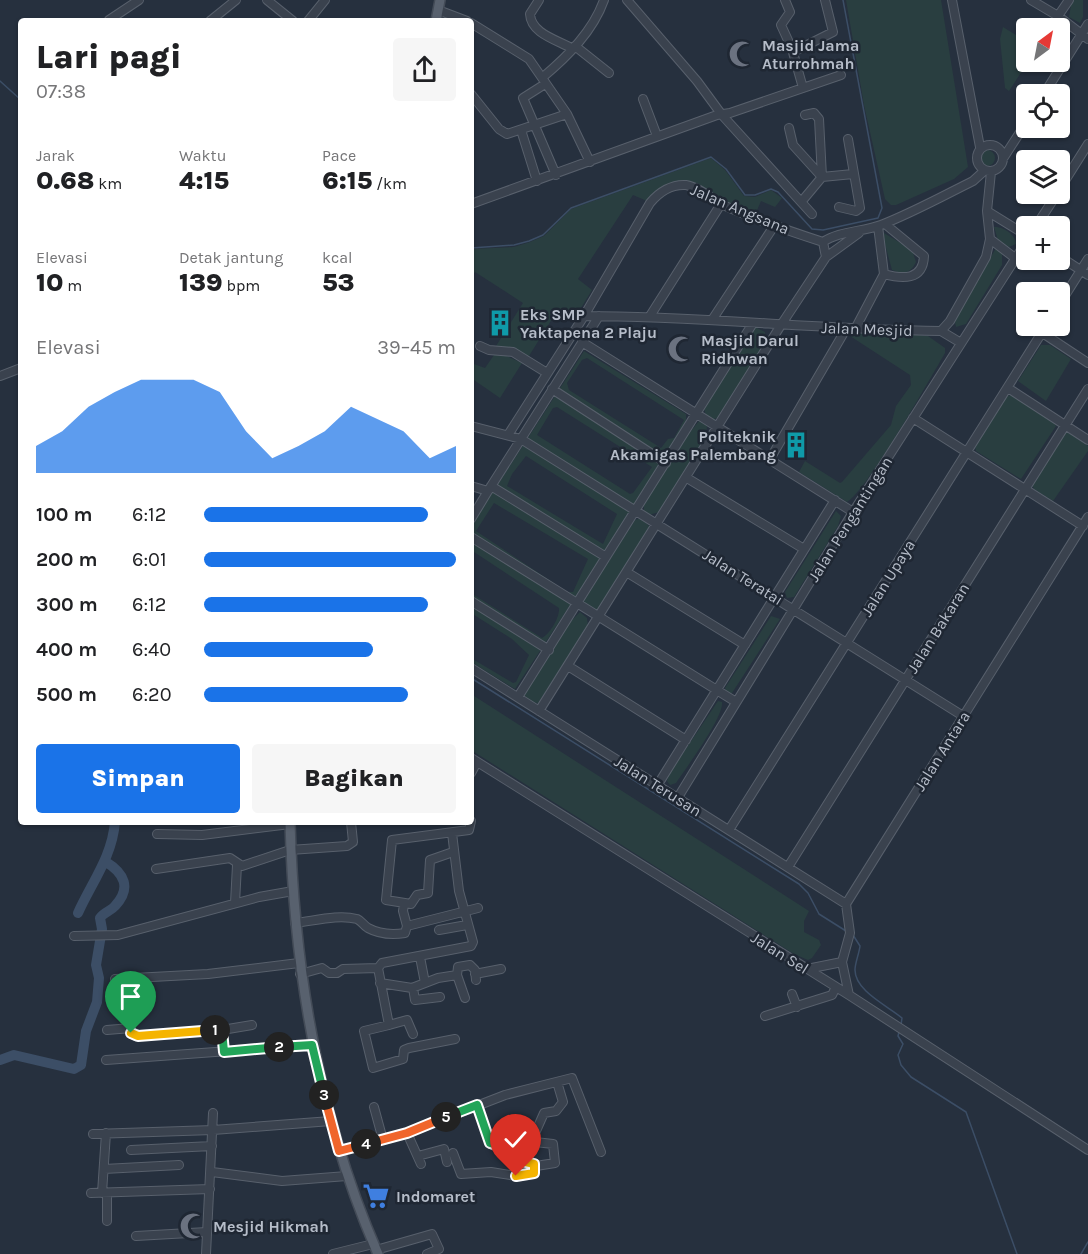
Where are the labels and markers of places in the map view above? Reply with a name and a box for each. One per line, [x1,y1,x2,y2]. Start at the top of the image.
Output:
place label: Masjid Jama Aturrohmah [762,36,859,73]
mosque icon: Masjid Jama Aturrohmah [727,39,757,69]
place label: Eks SMP Yaktapena 2 Plaju [520,305,657,342]
building icon: Eks SMP Yaktapena 2 Plaju [485,308,515,338]
place label: Masjid Darul Ridhwan [701,331,799,368]
mosque icon: Masjid Darul Ridhwan [666,334,696,364]
place label: Politeknik Akamigas Palembang [610,427,777,464]
building icon: Politeknik Akamigas Palembang [781,430,811,460]
pin [105,971,156,1033]
pin: 1 [200,1015,230,1045]
pin: 2 [264,1032,294,1062]
pin: 3 [309,1080,339,1110]
pin: 5 [431,1102,461,1132]
pin [490,1114,541,1176]
pin: 4 [351,1129,381,1159]
supermarket icon: Indomaret [361,1181,391,1211]
place label: Indomaret [396,1187,475,1206]
mosque icon: Mesjid Hikmah [178,1211,208,1241]
place label: Mesjid Hikmah [213,1217,329,1236]

